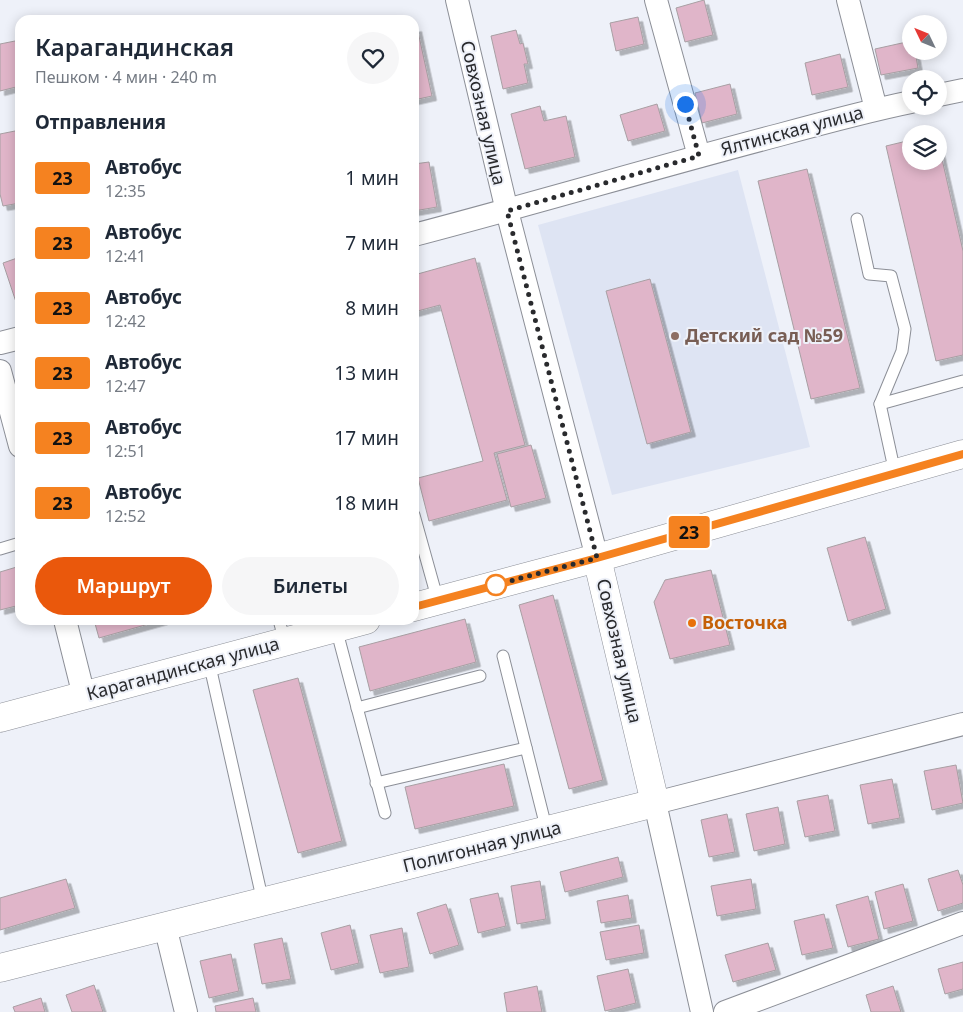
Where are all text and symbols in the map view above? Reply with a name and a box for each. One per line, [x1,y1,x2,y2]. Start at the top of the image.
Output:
north arrow [902,15,948,60]
map controls [902,15,947,170]
text: Карагандинская [35,30,234,63]
button: heart [347,32,399,84]
street label: Совхозная улица [456,38,512,187]
text: Пешком · 4 мин · 240 m [35,66,217,88]
button: locate [902,70,947,115]
your location [673,92,698,117]
street label: Ялтинская улица [718,99,866,161]
text: Отправления [35,109,166,135]
button: layers [902,125,947,170]
text: Автобус [105,154,182,180]
text: 1 мин [345,165,399,191]
text: 23 [52,166,73,190]
text: 12:35 [105,180,146,202]
text: Автобус [105,219,182,245]
text: 7 мин [345,230,399,256]
text: 23 [52,231,73,255]
text: 12:41 [105,245,146,267]
text: Автобус [105,284,182,310]
text: 8 мин [345,295,399,321]
text: 23 [52,296,73,320]
text: 12:42 [105,310,146,332]
place label: Детский сад №59 [685,323,843,347]
marker: Детский сад №59 [669,330,681,342]
text: Автобус [105,349,182,375]
text: 13 мин [334,360,399,386]
text: 23 [52,361,73,385]
text: 12:47 [105,375,146,397]
text: Автобус [105,414,182,440]
text: 17 мин [334,425,399,451]
text: 23 [52,426,73,450]
text: 12:51 [105,440,146,462]
text: Автобус [105,479,182,505]
text: 18 мин [334,490,399,516]
text: 23 [52,491,73,515]
text: 12:52 [105,505,146,527]
line badge: 23 [666,516,712,548]
text: 23 [679,520,699,544]
button: Маршрут [35,557,212,615]
button: Билеты [222,557,399,615]
unlabelled marker [485,574,507,596]
street label: Совхозная улица [592,576,648,725]
place label: Восточка [702,610,787,634]
marker: Восточка [686,617,698,629]
street label: Карагандинская улица [84,631,282,705]
street label: Полигонная улица [400,815,563,877]

